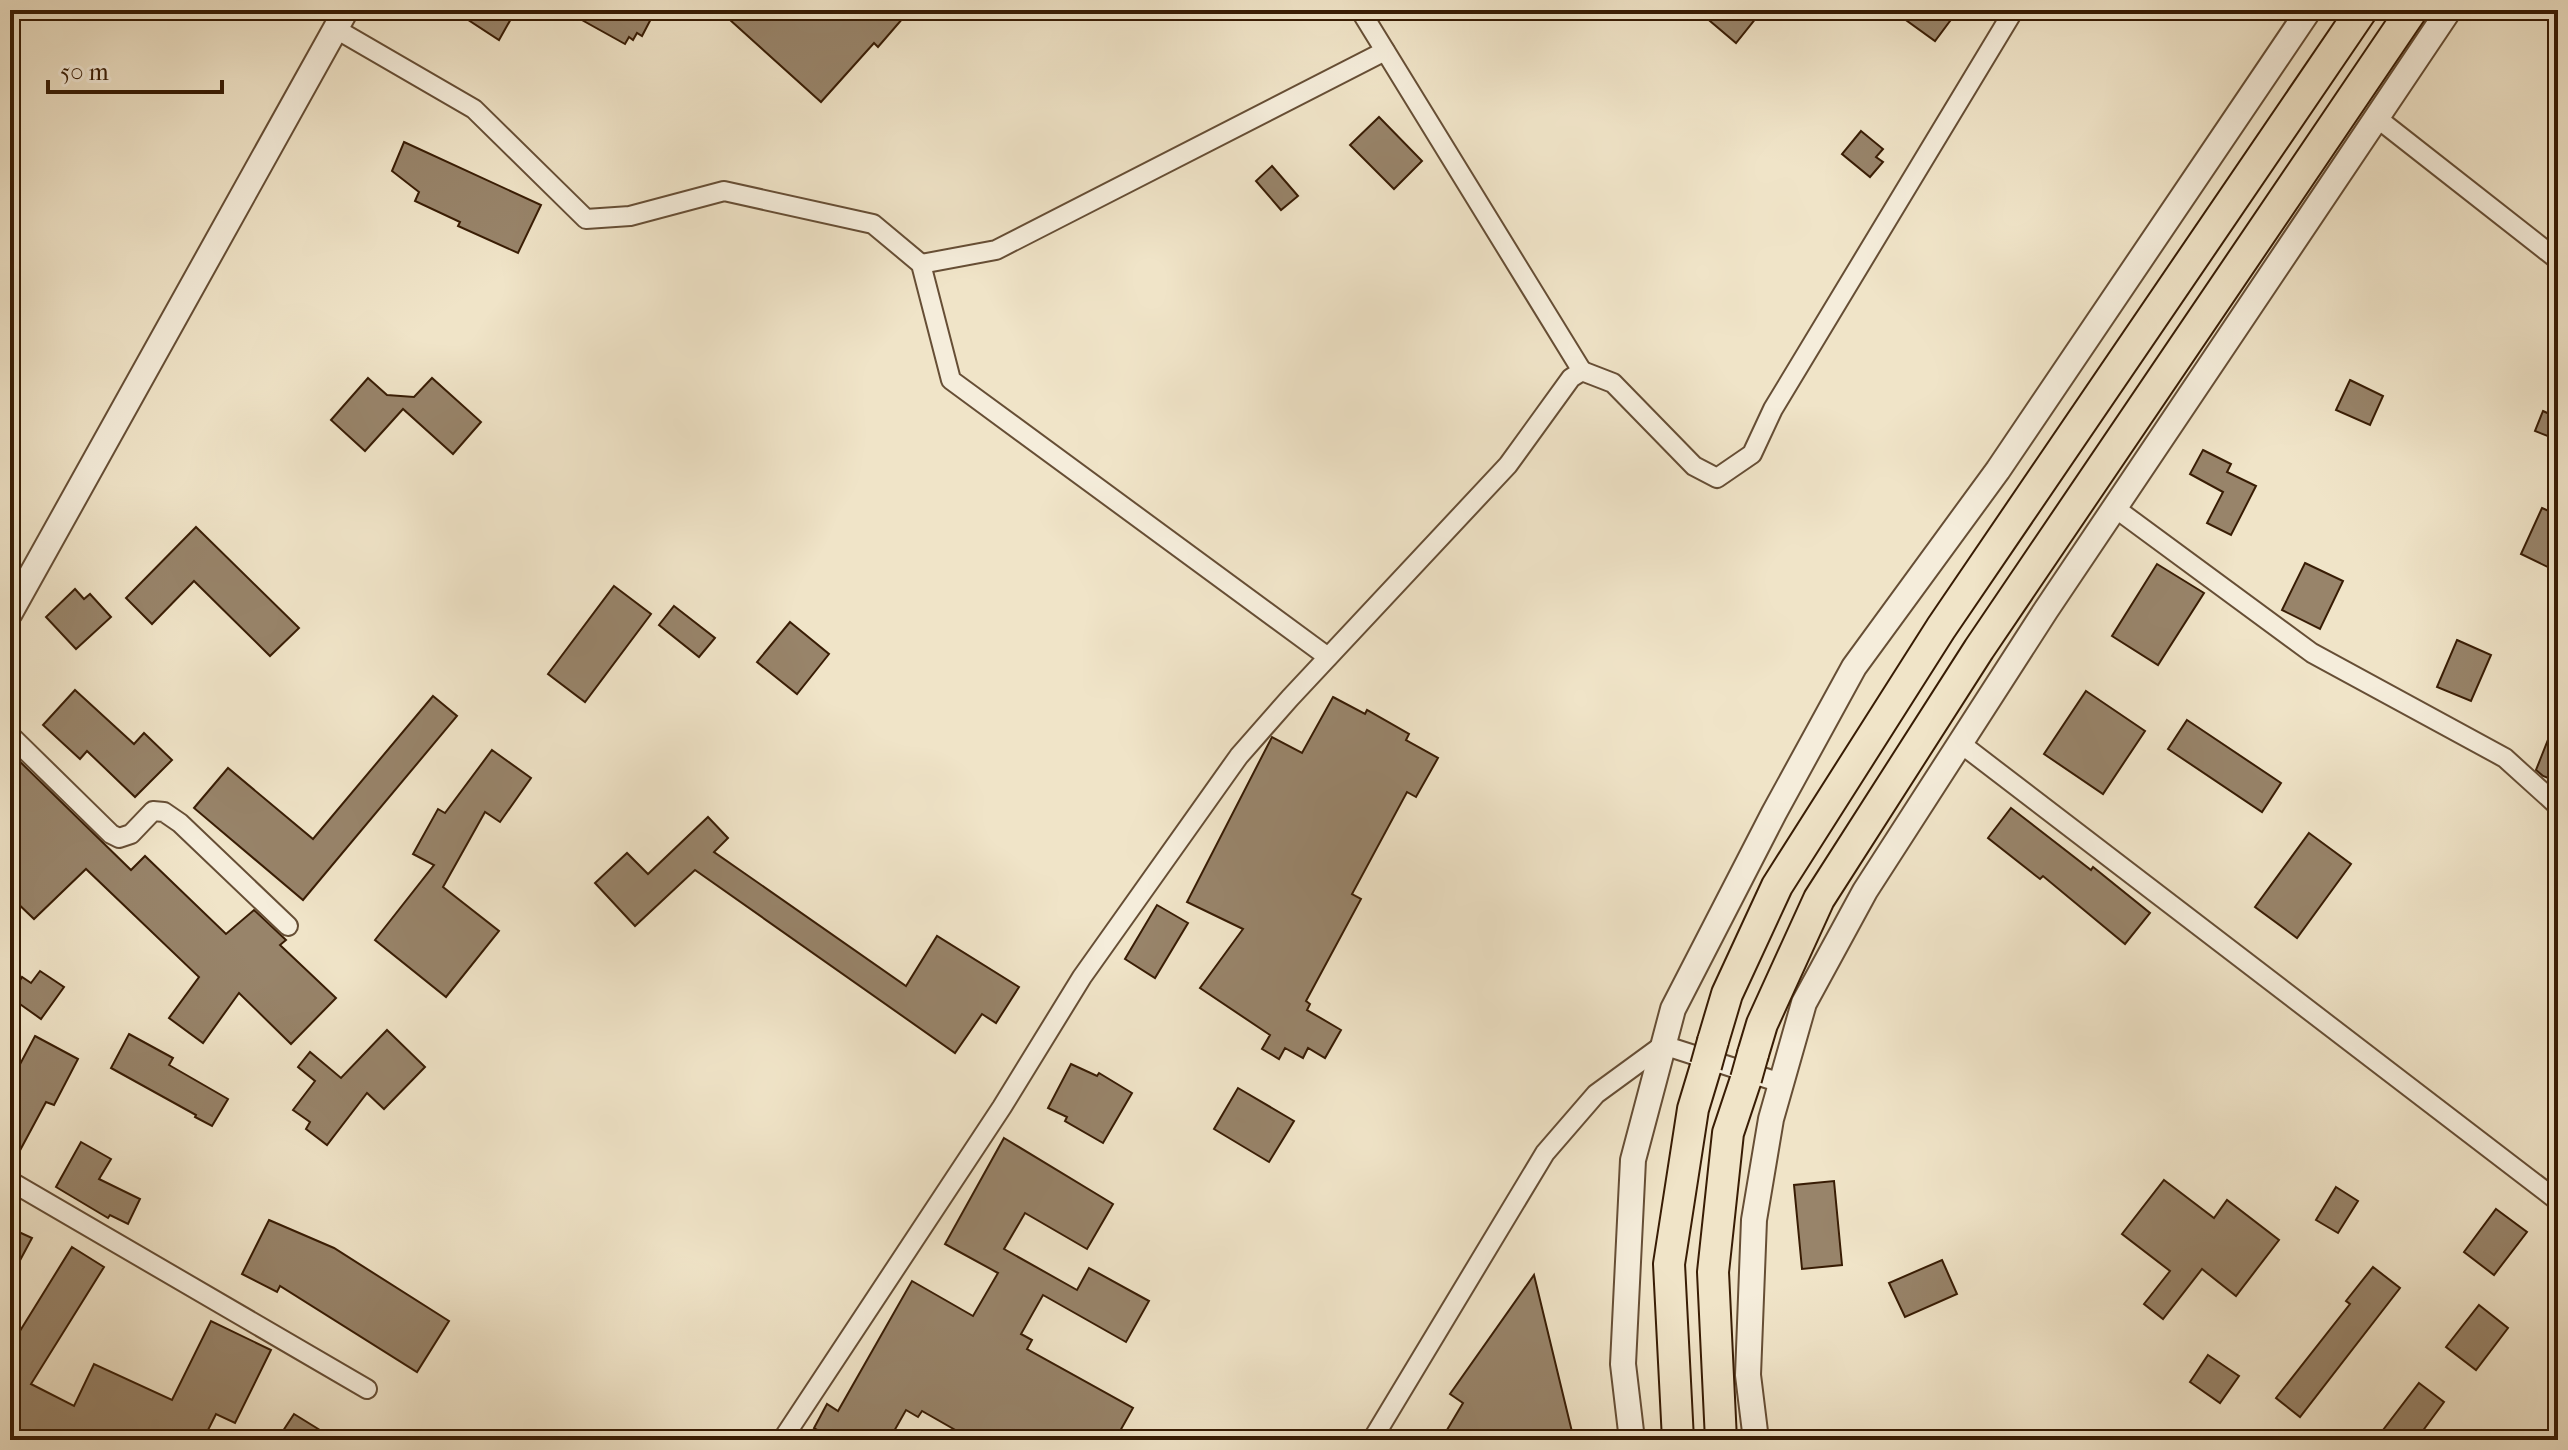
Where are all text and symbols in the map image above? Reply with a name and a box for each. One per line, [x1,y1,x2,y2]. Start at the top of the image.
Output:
scale bar [48,44,222,94]
text: 50 m [60,58,109,86]

